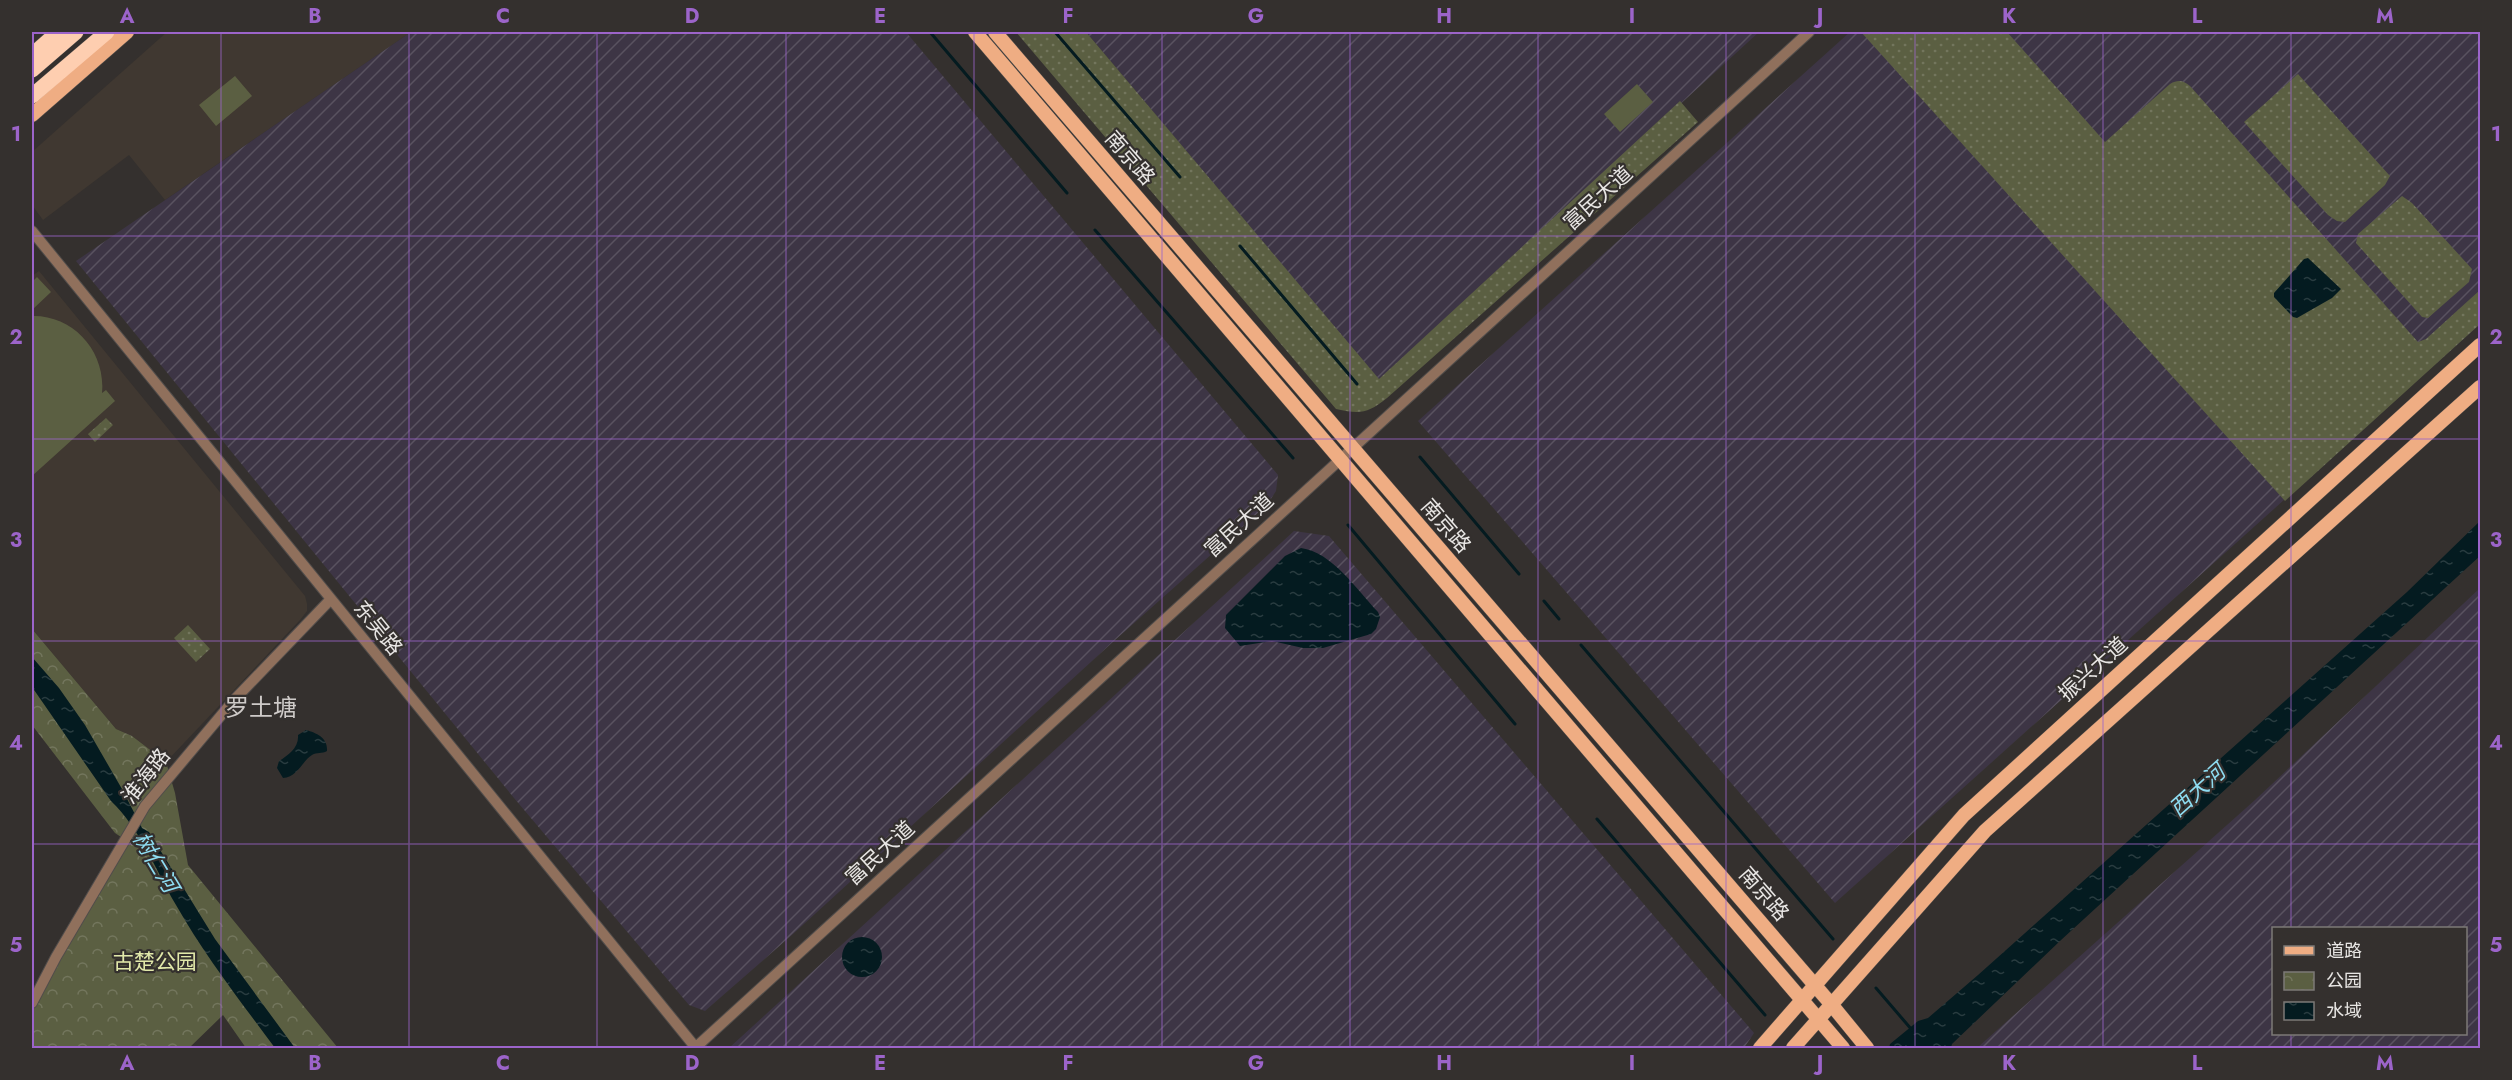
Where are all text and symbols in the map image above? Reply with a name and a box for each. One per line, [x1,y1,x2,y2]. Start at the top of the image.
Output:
text: A [119,2,135,31]
text: B [308,2,322,31]
text: C [496,2,510,31]
text: D [685,2,699,31]
text: E [874,2,886,31]
text: F [1062,2,1074,31]
text: G [1248,2,1264,31]
text: H [1436,2,1452,31]
text: I [1629,2,1635,31]
text: J [1813,2,1823,31]
text: K [2002,2,2016,31]
text: L [2192,2,2203,31]
text: M [2376,2,2394,31]
text: 1 [11,120,21,149]
text: 1 [2491,120,2501,149]
street label: 南京路 [1098,124,1162,192]
street label: 富民大道 [1557,159,1639,237]
text: 2 [9,323,23,352]
text: 2 [2489,323,2503,352]
street label: 富民大道 [1198,486,1280,564]
street label: 南京路 [1414,492,1478,560]
text: 3 [10,526,22,555]
text: 3 [2490,526,2502,555]
street label: 东吴路 [347,594,409,662]
street label: 振兴大道 [2052,630,2134,708]
district label: 罗土塘 [225,690,297,725]
text: 4 [9,729,23,758]
text: 4 [2489,729,2503,758]
street label: 淮海路 [115,742,177,810]
water label: 西大河 [2162,753,2235,824]
street label: 富民大道 [839,814,921,892]
water label: 树仁河 [125,825,189,902]
street label: 南京路 [1732,860,1796,928]
legend [2272,927,2467,1035]
text: 5 [10,931,23,960]
text: 5 [2490,931,2503,960]
text: 道路 [2326,938,2362,964]
park label: 古楚公园 [113,947,197,977]
text: 公园 [2326,968,2362,994]
text: 水域 [2326,998,2362,1024]
text: A [119,1049,135,1078]
text: B [308,1049,322,1078]
text: C [496,1049,510,1078]
text: D [685,1049,699,1078]
text: E [874,1049,886,1078]
text: F [1062,1049,1074,1078]
text: G [1248,1049,1264,1078]
text: H [1436,1049,1452,1078]
text: I [1629,1049,1635,1078]
text: J [1813,1049,1823,1078]
text: K [2002,1049,2016,1078]
text: L [2192,1049,2203,1078]
text: M [2376,1049,2394,1078]

